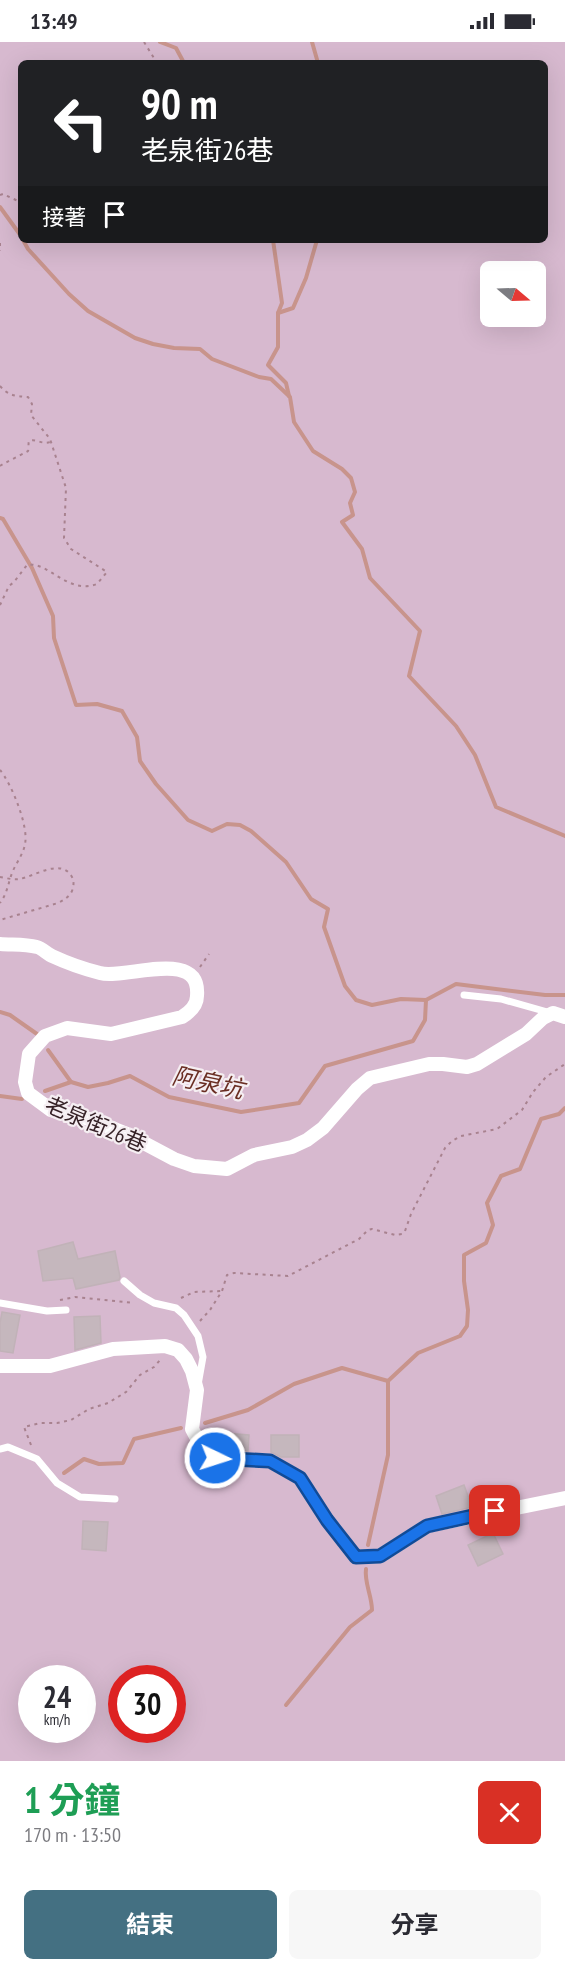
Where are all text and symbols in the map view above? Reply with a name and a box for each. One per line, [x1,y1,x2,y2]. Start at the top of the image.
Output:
text: 13:49 [30,7,78,35]
text: 90 m [141,76,218,131]
icon: left [42,84,120,162]
text: 老泉街26巷 [141,133,273,167]
icon: arrive [98,198,131,231]
text: 接著 [42,203,86,231]
north arrow [480,261,546,327]
map controls [480,261,546,327]
water label: 阿泉坑 [170,1060,249,1106]
street label: 老泉街26巷 [41,1090,151,1158]
position arrow [183,1426,247,1490]
pin [469,1485,520,1536]
icon: arrive [478,1494,511,1527]
speed limit sign: 30 [108,1665,186,1743]
text: 24 [43,1677,71,1716]
text: km/h [44,1710,70,1729]
text: 1 分鐘 [24,1776,121,1823]
button: close [478,1781,541,1844]
text: 170 m · 13:50 [24,1822,121,1848]
button: 結束 [24,1890,277,1959]
button: 分享 [289,1890,541,1959]

